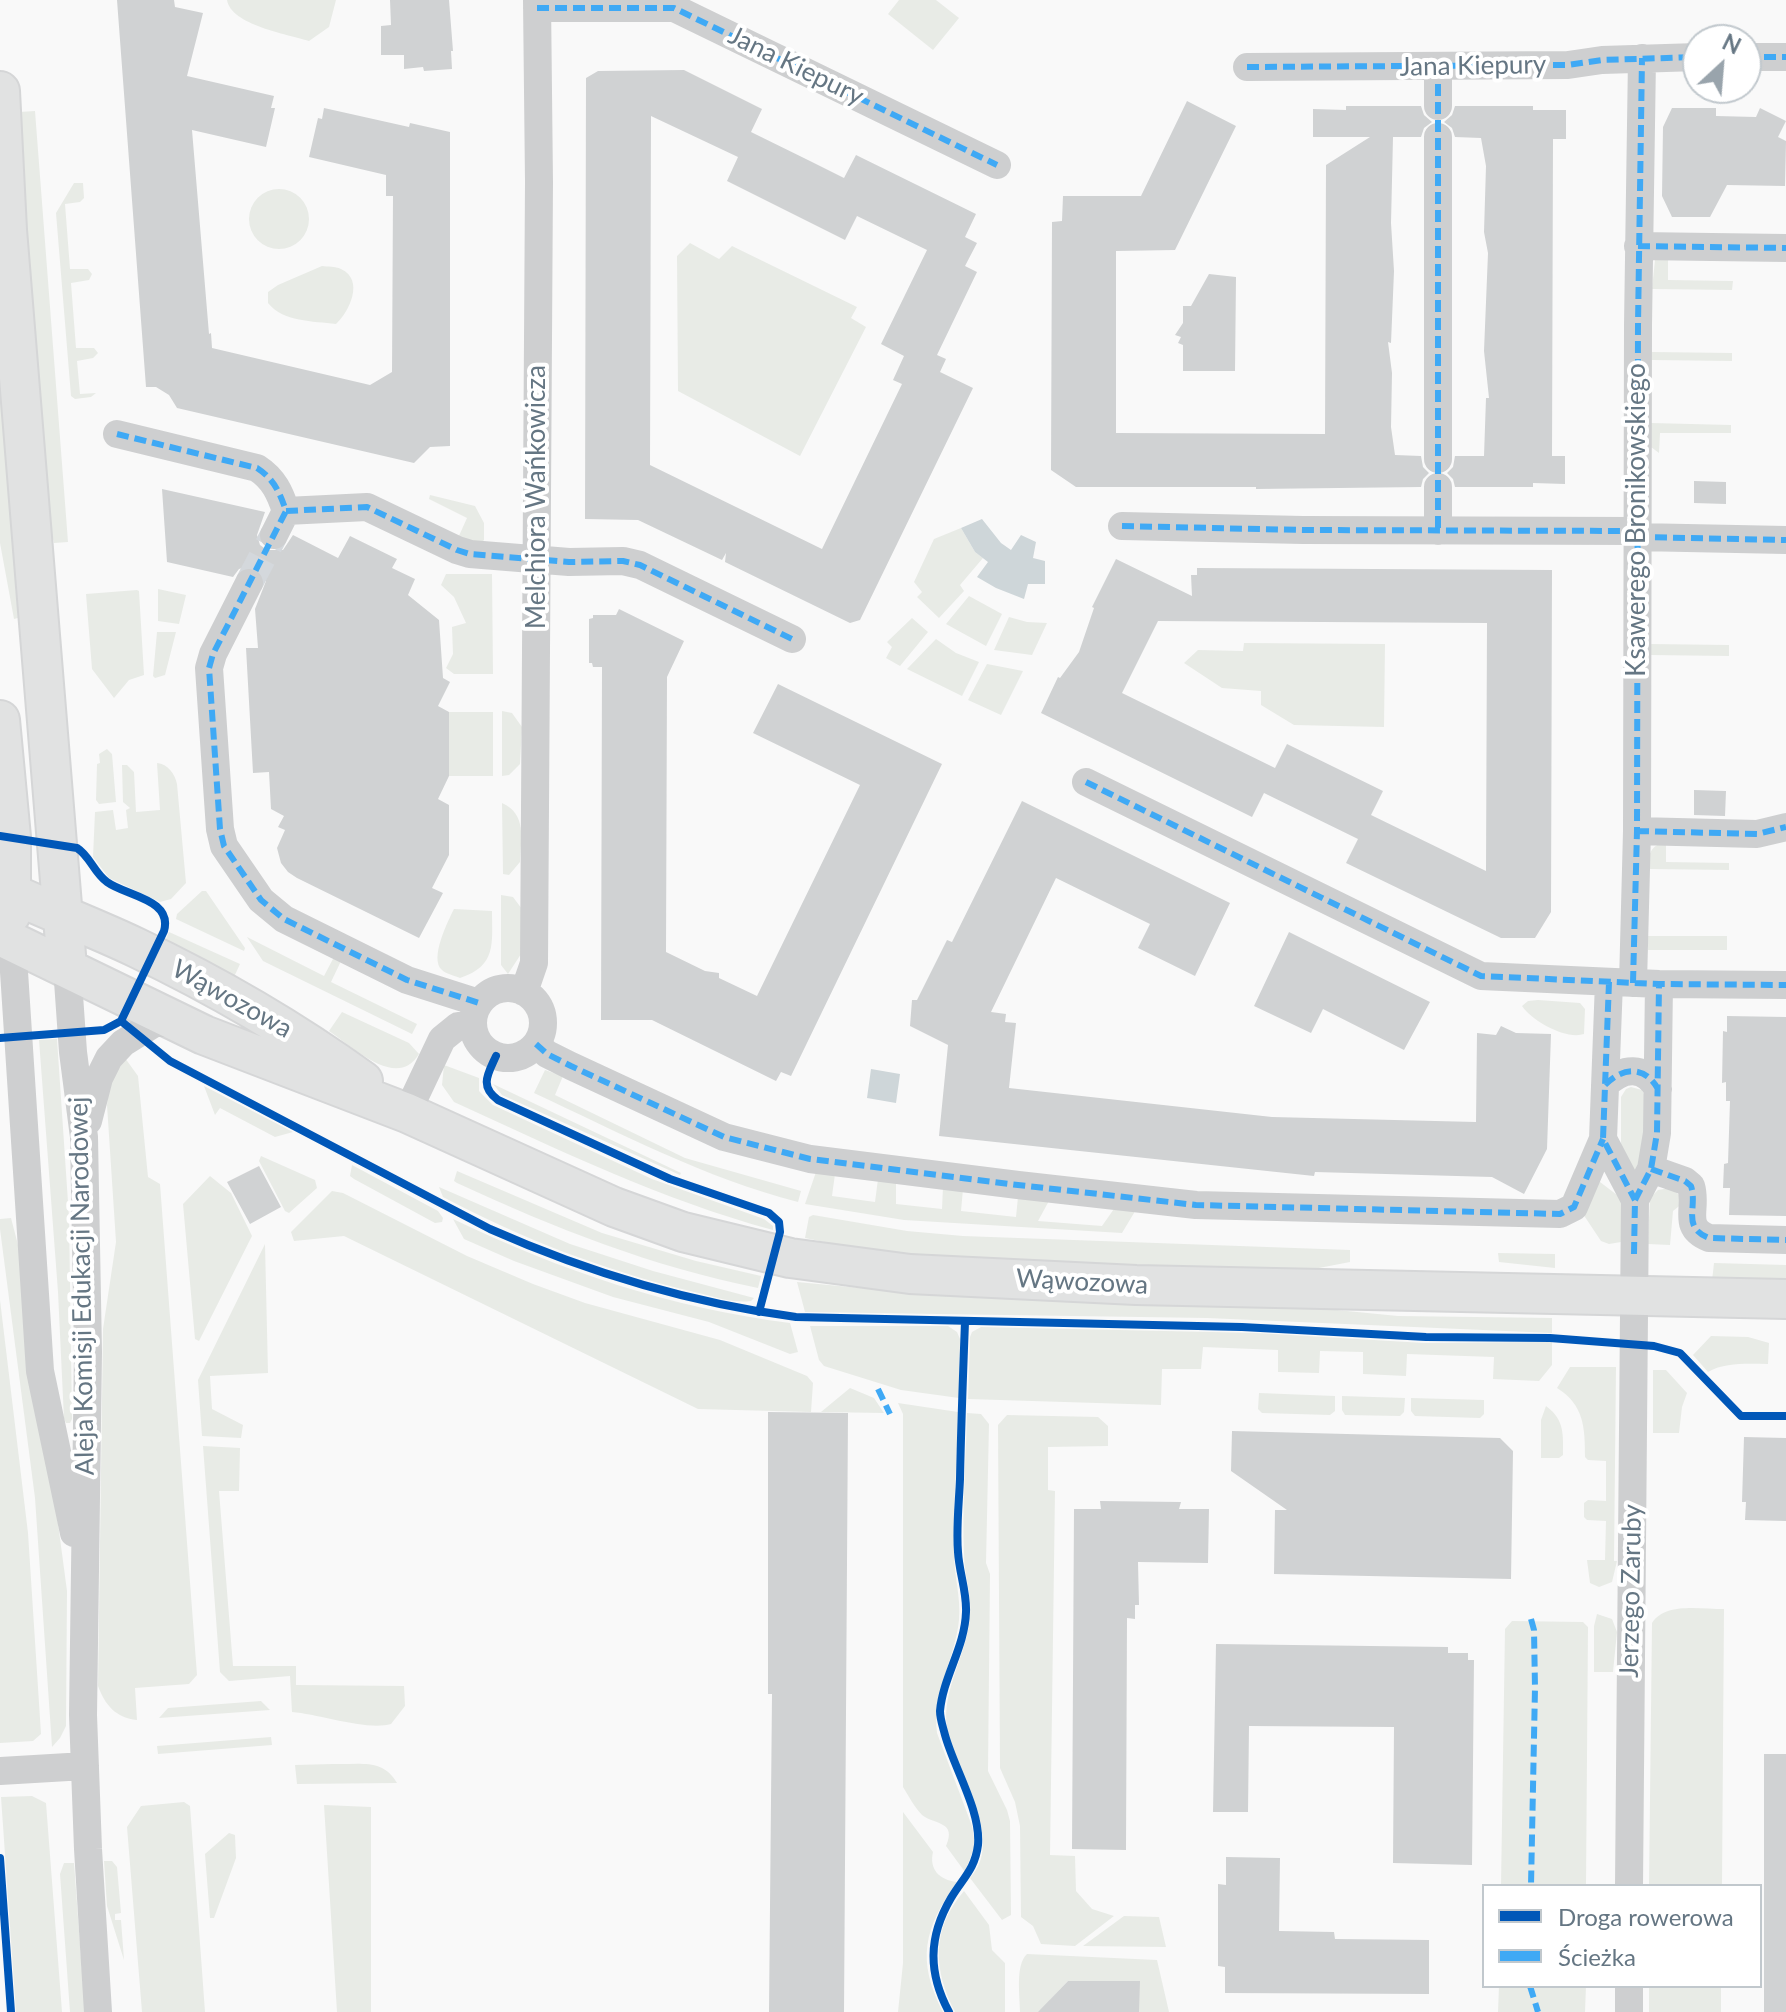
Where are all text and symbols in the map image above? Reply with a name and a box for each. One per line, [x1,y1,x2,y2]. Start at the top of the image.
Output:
street label: Jana Kiepury [723,20,869,112]
north arrow [1682,24,1762,104]
text: N [1718,28,1745,60]
street label: Jana Kiepury [1399,49,1547,83]
street label: Ksawerego Bronikowskiego [1621,363,1653,677]
street label: Melchiora Wańkowicza [521,365,553,629]
street label: Wąwozowa [167,953,297,1045]
street label: Aleja Komisji Edukacji Narodowej [63,1096,101,1476]
street label: Wąwozowa [1015,1263,1149,1301]
street label: Jerzego Zaruby [1614,1504,1648,1678]
legend [1482,1884,1762,1988]
text: Droga rowerowa [1558,1902,1734,1931]
text: Ścieżka [1558,1942,1636,1971]

